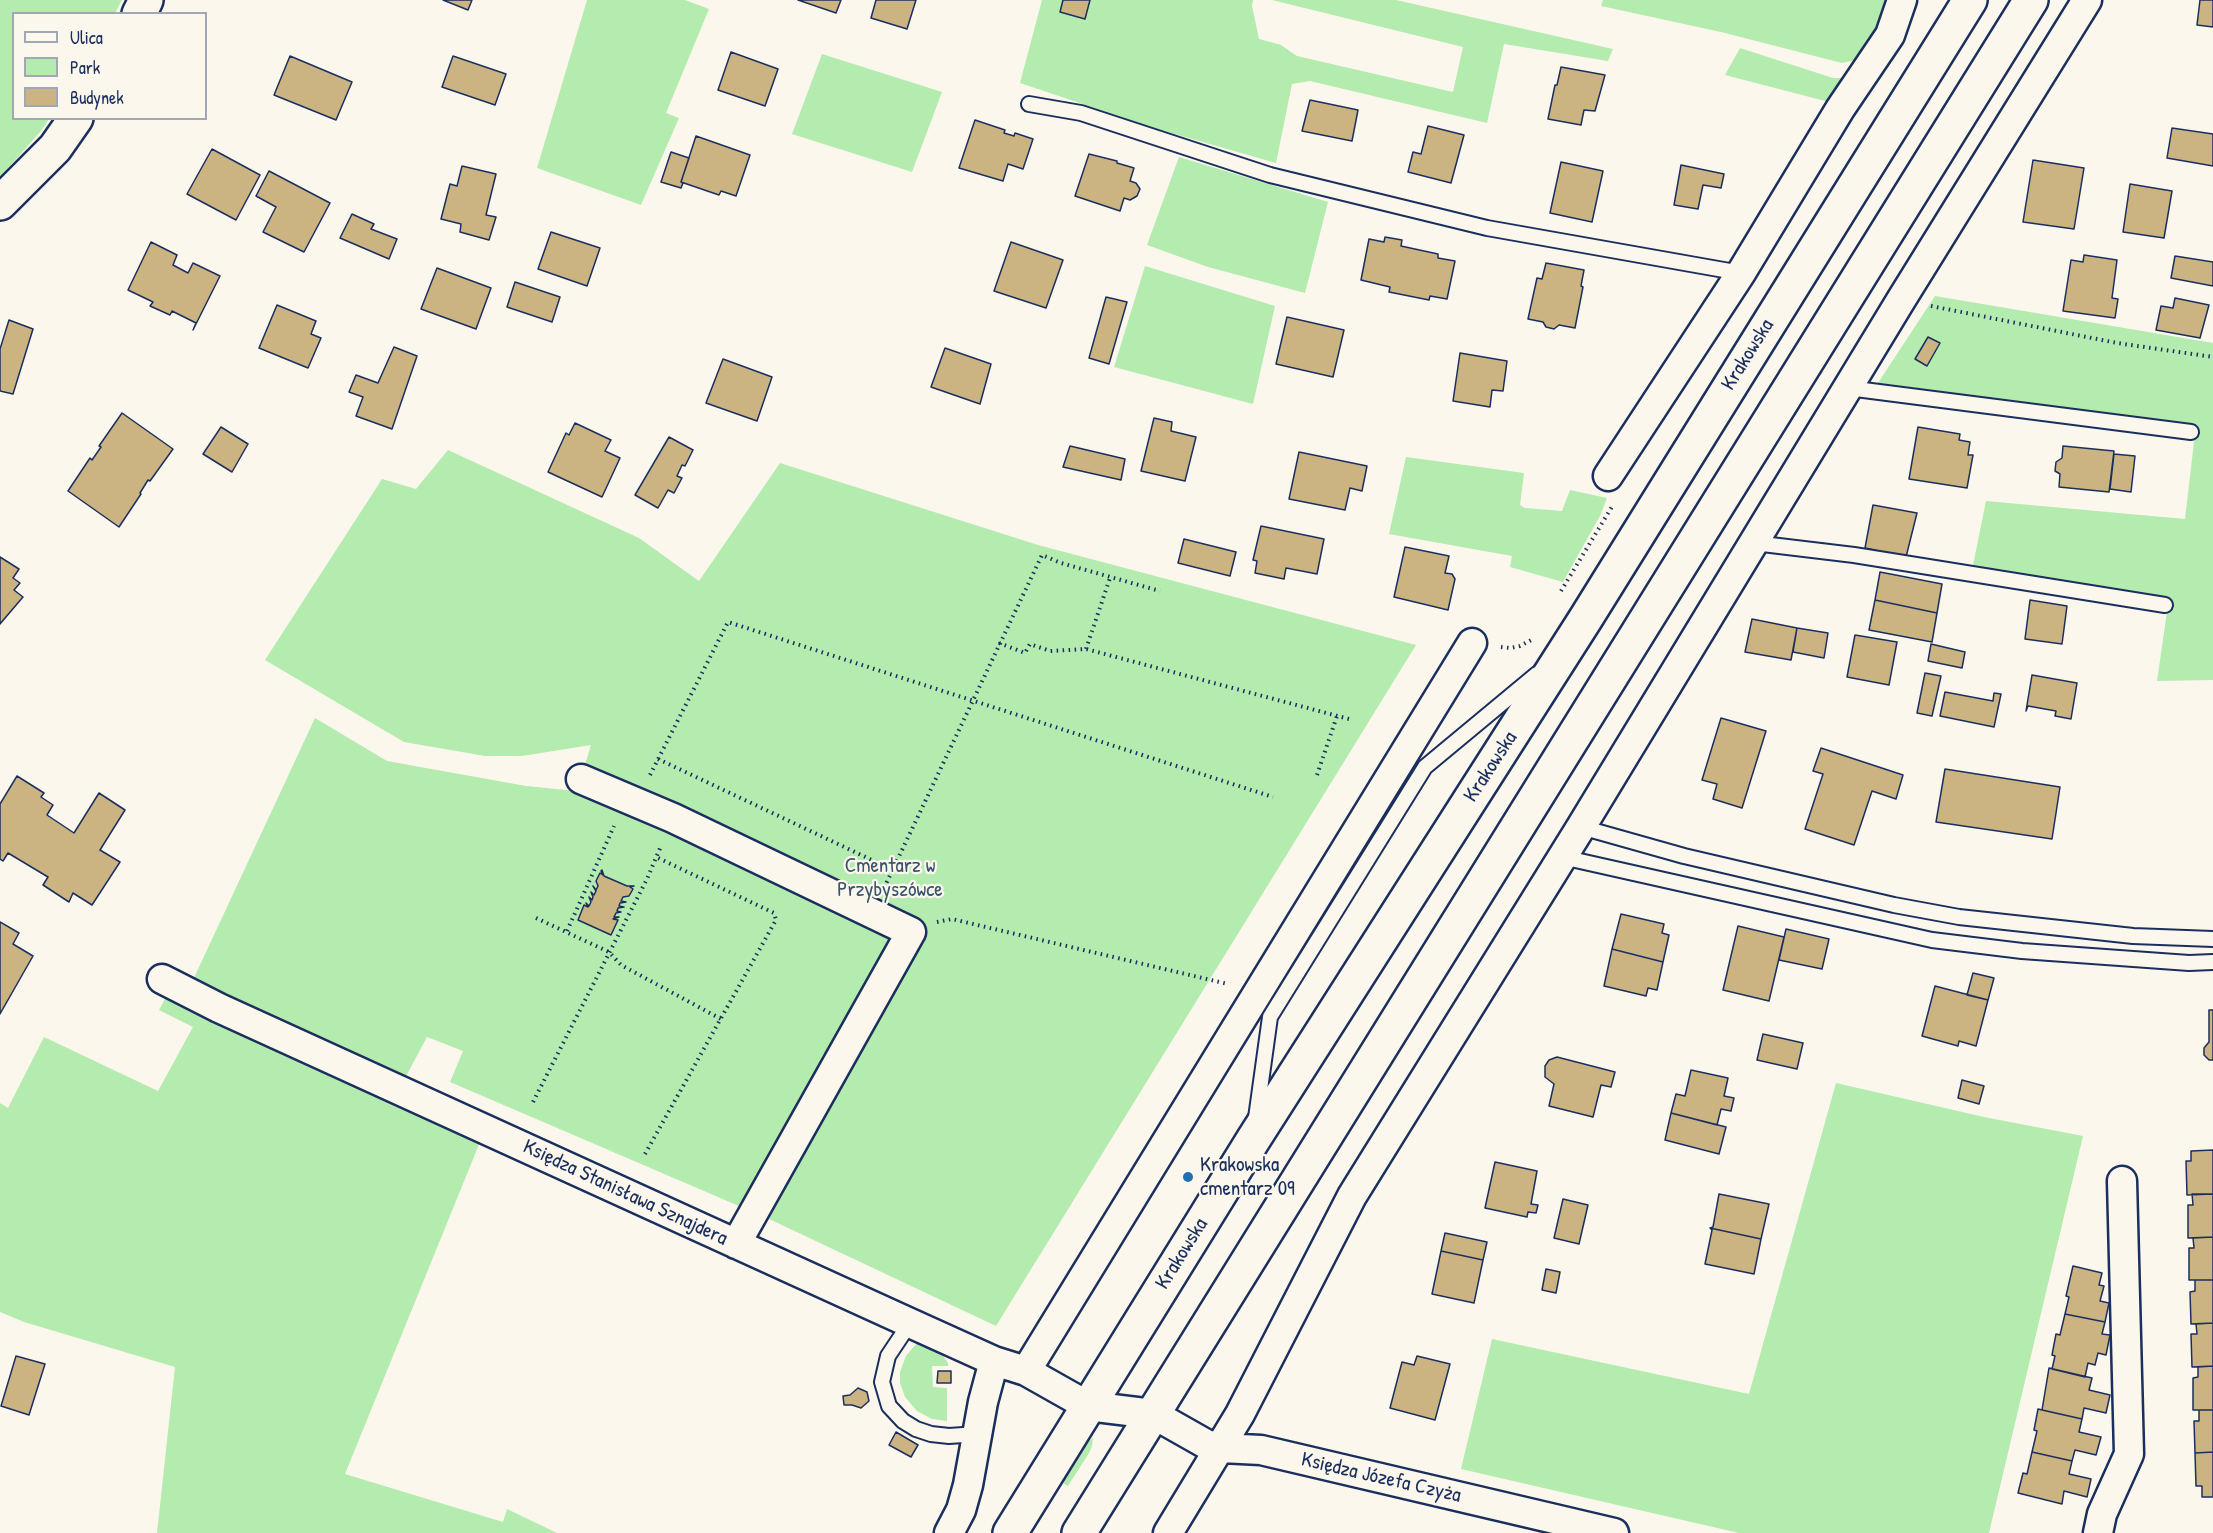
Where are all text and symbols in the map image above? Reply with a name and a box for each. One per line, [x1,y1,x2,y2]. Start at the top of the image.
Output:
legend [12,12,207,120]
text: Ulica [70,25,103,50]
text: Park [70,55,100,80]
text: Budynek [70,85,124,110]
street label: Krakowska [1716,315,1780,395]
street label: Krakowska [1459,727,1523,807]
park label: Cmentarz w Przybyszówce [837,853,943,903]
street label: Księdza Stanisława Sznajdera [519,1134,731,1252]
place label: Krakowska cmentarz 09 [1200,1152,1295,1202]
marker: Krakowska cmentarz 09 [1181,1170,1195,1184]
street label: Krakowska [1150,1214,1214,1294]
street label: Księdza Józefa Czyża [1299,1447,1463,1509]

